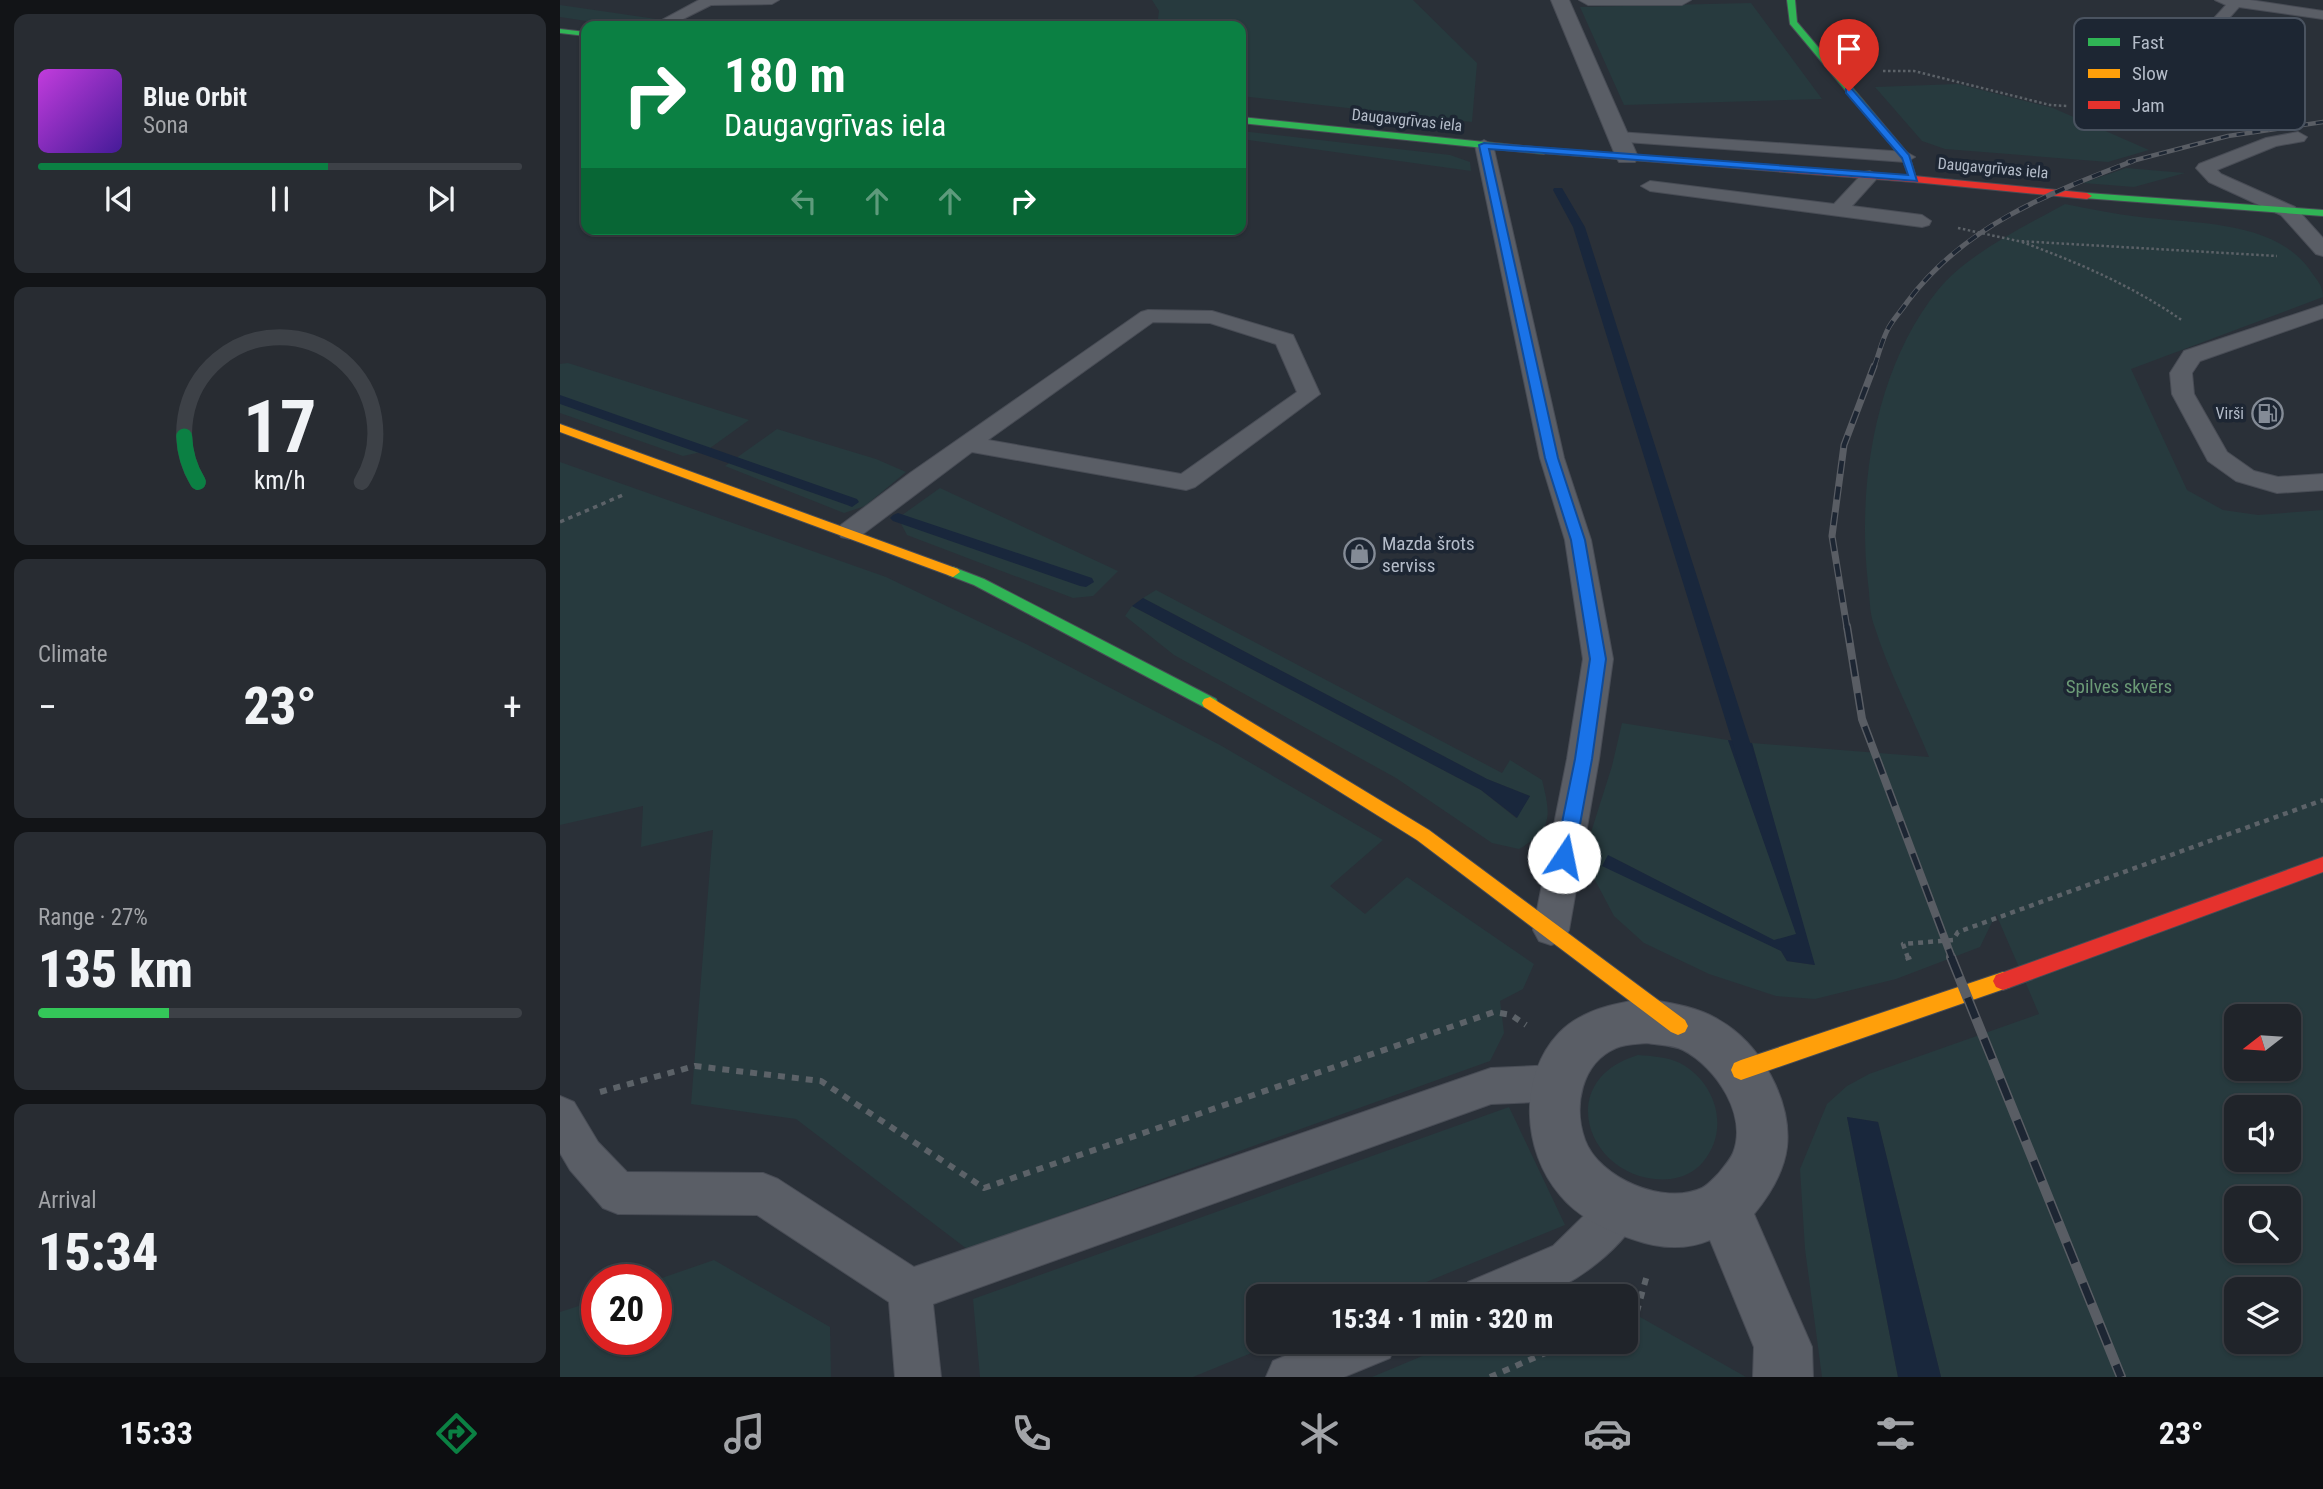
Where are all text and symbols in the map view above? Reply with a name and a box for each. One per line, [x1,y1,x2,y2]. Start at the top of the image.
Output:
legend [2074,18,2305,130]
pin [1819,19,1879,91]
icon: arrive [1830,30,1868,68]
text: Fast [2132,31,2164,54]
text: 180 m [724,47,846,104]
icon: right [609,49,700,140]
text: Slow [2132,62,2168,85]
text: Blue Orbit [143,82,247,112]
text: Jam [2132,94,2165,117]
street label: Daugavgrīvas iela [1351,105,1463,135]
text: Daugavgrīvas iela [724,106,946,144]
text: Sona [143,112,189,139]
street label: Daugavgrīvas iela [1937,154,2049,182]
icon: previous [100,180,138,218]
icon: pause [261,180,299,218]
icon: next [422,180,460,218]
icon: left [785,182,823,220]
icon: ahead [858,182,896,220]
icon: ahead [931,182,969,220]
icon: right [1004,182,1042,220]
text: 17 [243,384,317,470]
fuel station icon: Virši [2250,396,2284,430]
place label: Virši [2216,404,2244,423]
text: km/h [254,466,306,495]
place label: Mazda šrots serviss [1382,532,1475,577]
shop icon: Mazda šrots serviss [1342,537,1376,571]
text: Climate [38,641,108,668]
park label: Spilves skvērs [2066,675,2172,698]
text: 23° [243,676,317,737]
text: − [38,685,57,729]
text: + [503,685,522,729]
position arrow [1527,820,1601,894]
text: Range · 27% [38,904,148,931]
text: 135 km [38,939,193,1000]
north arrow [2224,1004,2301,1082]
map controls [2224,1004,2301,1354]
button: sound [2224,1095,2301,1172]
button: search [2224,1186,2301,1263]
text: Arrival [38,1187,97,1214]
text: 15:34 [38,1222,158,1283]
speed limit sign: 20 [581,1264,672,1355]
button: layers [2224,1277,2301,1354]
text: 15:34 · 1 min · 320 m [1331,1304,1553,1334]
icon: directions [432,1409,481,1458]
icon: music [720,1409,769,1458]
icon: phone [1007,1409,1056,1458]
icon: climate [1295,1409,1344,1458]
icon: car [1583,1409,1632,1458]
icon: filters [1871,1409,1920,1458]
text: 15:33 [119,1414,193,1452]
text: 23° [2159,1414,2204,1452]

